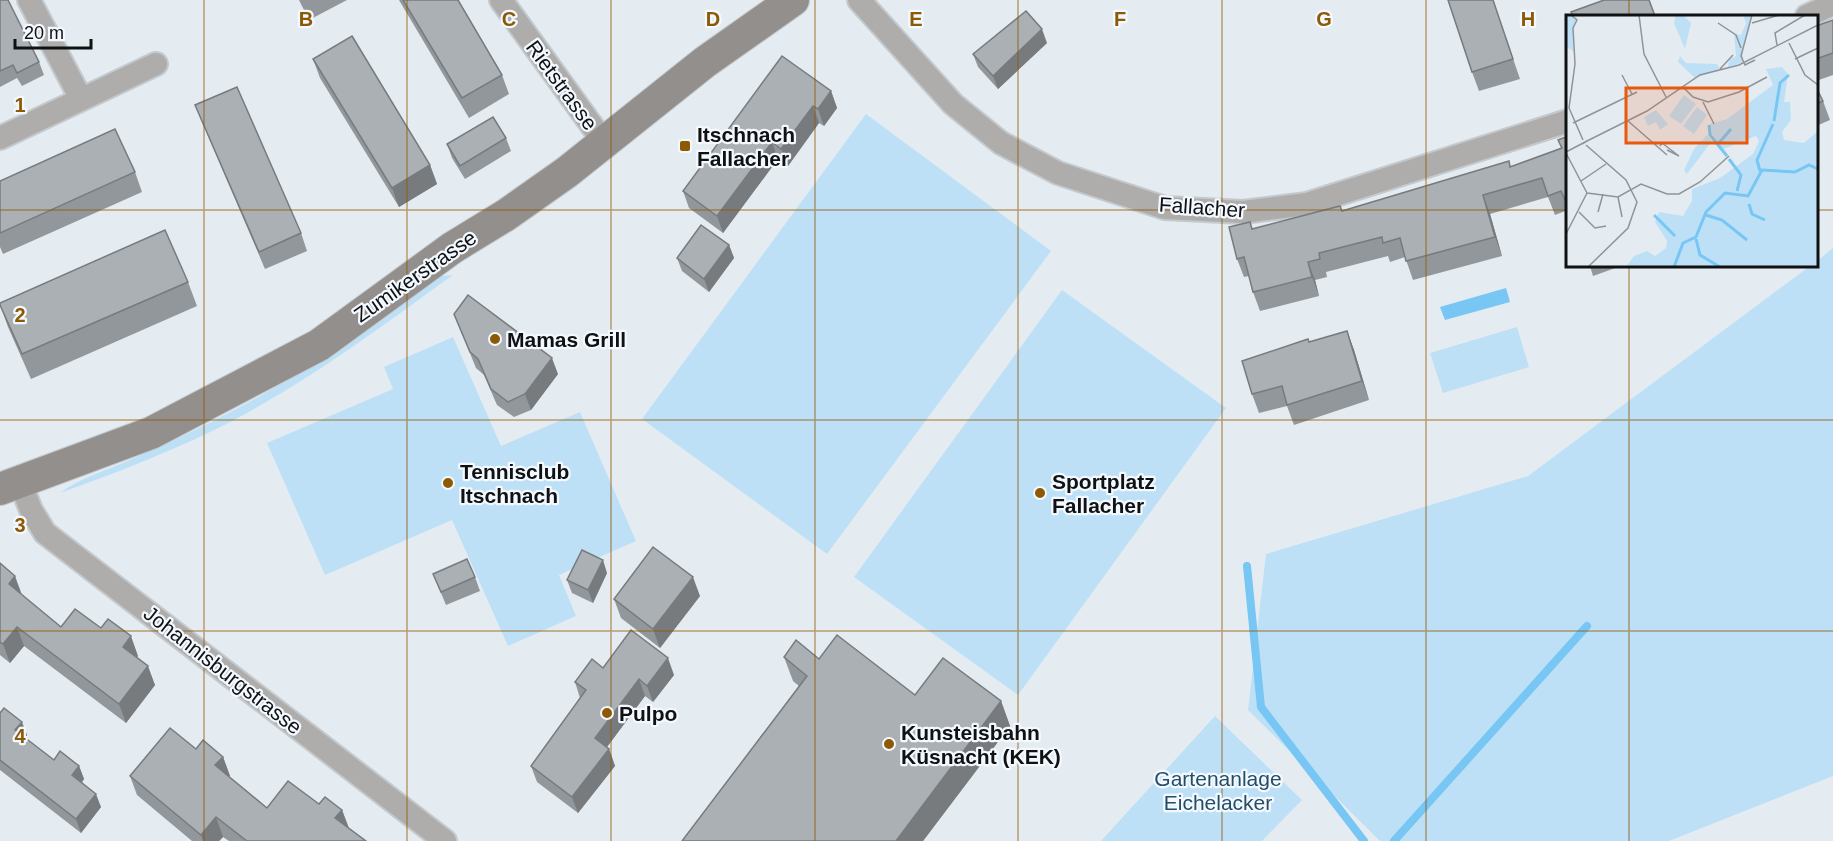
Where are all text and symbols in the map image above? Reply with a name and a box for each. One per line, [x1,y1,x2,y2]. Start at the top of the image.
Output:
text: B [299,8,313,30]
text: C [502,8,516,30]
text: D [706,8,720,30]
text: E [909,8,923,30]
text: F [1114,8,1126,30]
text: G [1316,8,1332,30]
text: H [1521,8,1535,30]
scale bar [15,12,92,50]
inset map [1566,15,1818,267]
text: 20 m [24,23,64,43]
street label: Rietstrasse [522,36,602,134]
text: 1 [14,94,26,116]
place label: Itschnach Fallacher [697,123,795,170]
marker: Itschnach Fallacher [678,139,692,153]
street label: Fallacher [1158,193,1246,221]
street label: Zumikerstrasse [350,225,480,327]
text: 2 [14,304,26,326]
place label: Mamas Grill [507,328,626,351]
marker: Mamas Grill [488,332,502,346]
place label: Tennisclub Itschnach [460,460,569,507]
place label: Sportplatz Fallacher [1052,470,1155,517]
marker: Tennisclub Itschnach [441,476,455,490]
marker: Sportplatz Fallacher [1033,486,1047,500]
text: 3 [14,514,26,536]
street label: Johannisburgstrasse [140,601,306,739]
place label: Pulpo [619,702,677,725]
marker: Pulpo [600,706,614,720]
place label: Kunsteisbahn Küsnacht (KEK) [901,721,1061,768]
text: 4 [14,725,26,747]
marker: Kunsteisbahn Küsnacht (KEK) [882,737,896,751]
park label: Gartenanlage Eichelacker [1154,767,1282,814]

